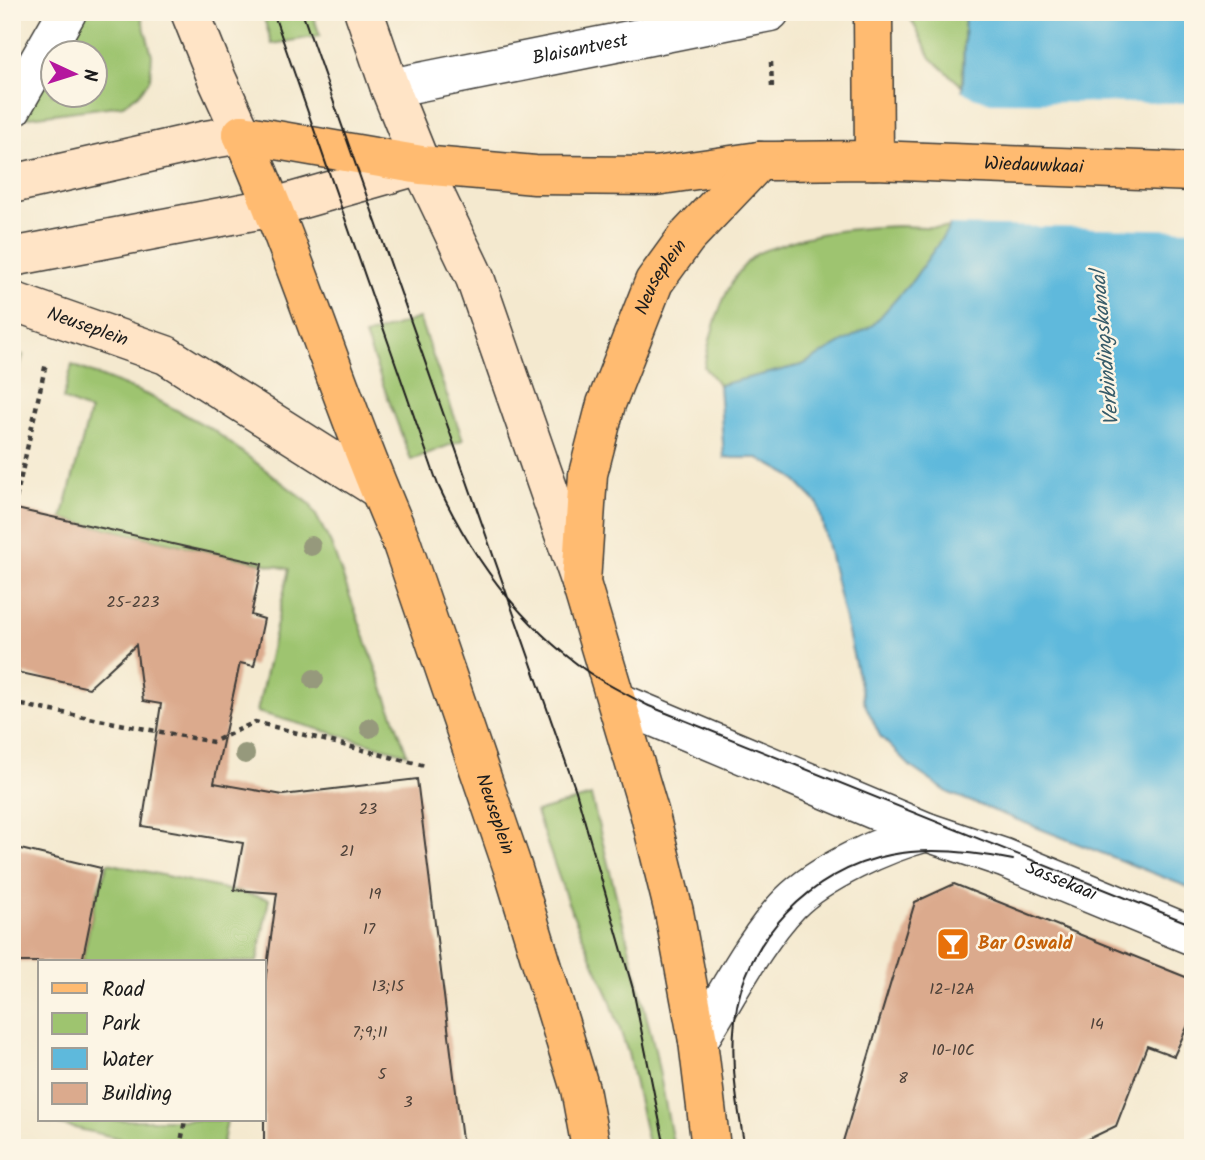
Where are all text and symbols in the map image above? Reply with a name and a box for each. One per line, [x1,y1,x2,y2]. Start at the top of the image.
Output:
street label: Blaisantvest [530,26,631,74]
north arrow [38,38,108,108]
text: N [74,68,104,82]
street label: Wiedauwkaai [983,149,1085,183]
street label: Neuseplein [627,233,695,320]
water label: Verbindingskanaal [1082,265,1129,427]
street label: Neuseplein [43,299,132,356]
house number: 25-223 [107,590,159,615]
street label: Neuseplein [467,770,522,859]
house number: 23 [359,797,377,822]
house number: 21 [340,839,354,864]
street label: Sassekaai [1020,853,1103,910]
house number: 19 [369,882,382,907]
house number: 17 [363,917,376,942]
bar icon: Bar Oswald [934,925,972,963]
place label: Bar Oswald [978,929,1074,959]
legend [38,960,266,1122]
text: Road [102,974,145,1007]
house number: 13;15 [372,974,406,999]
house number: 12-12A [929,977,975,1002]
text: Park [102,1008,140,1041]
house number: 14 [1090,1012,1104,1037]
house number: 7;9;11 [352,1020,388,1045]
house number: 10-10C [932,1038,974,1063]
text: Water [102,1044,154,1077]
house number: 5 [378,1062,388,1087]
house number: 8 [898,1066,908,1091]
text: Building [102,1078,172,1111]
house number: 3 [403,1090,413,1115]

